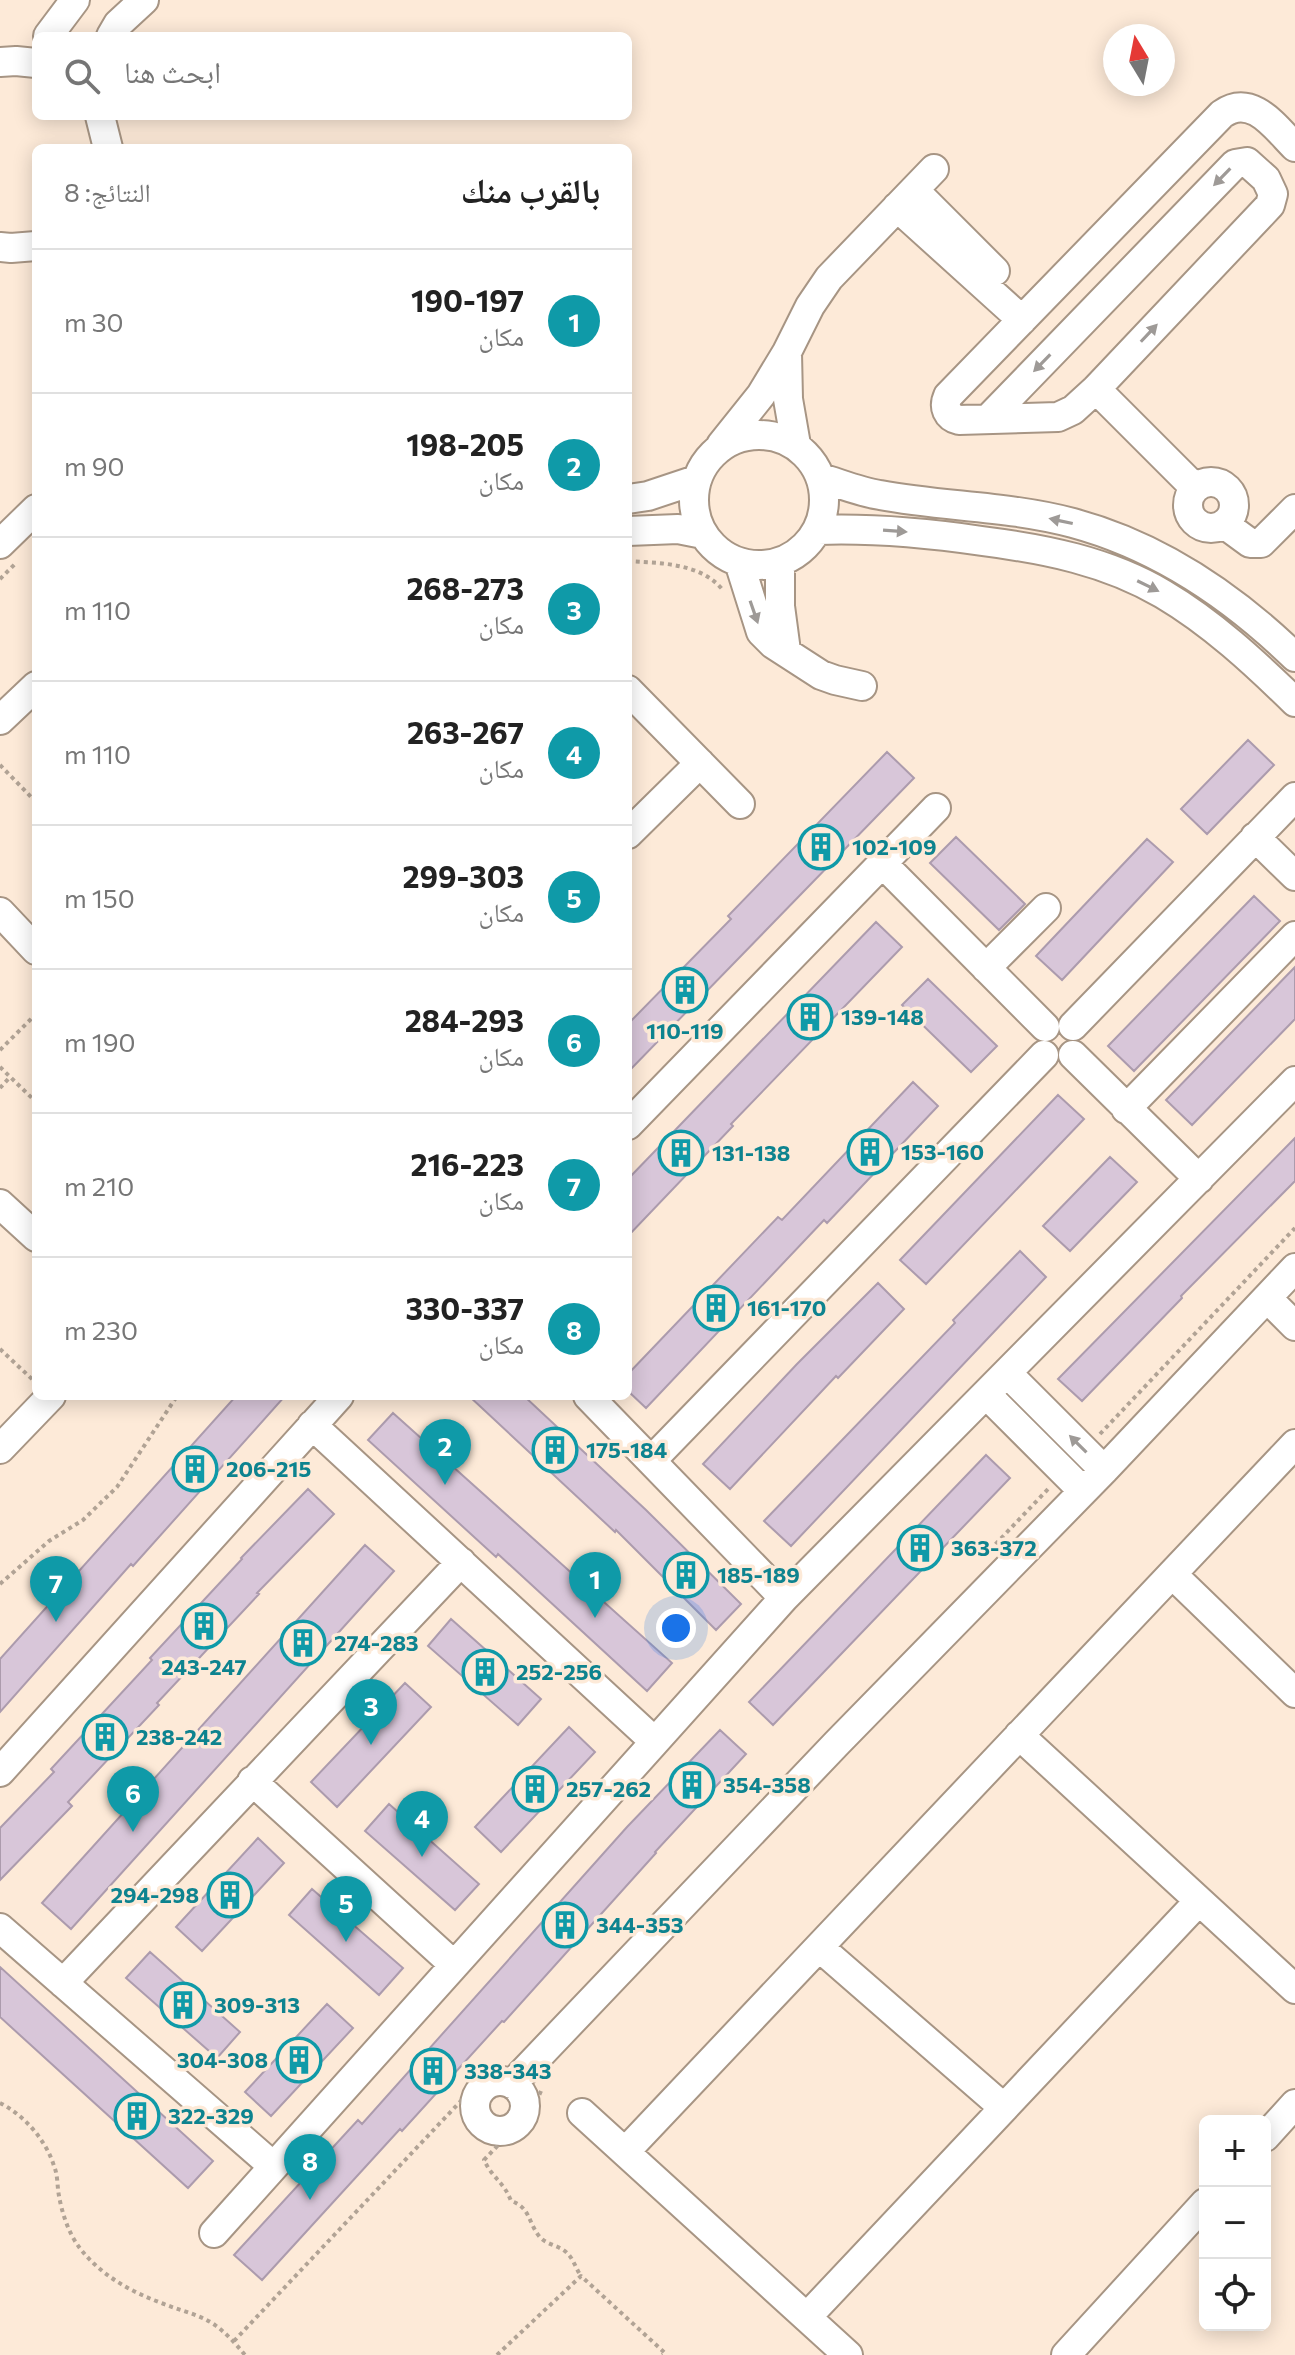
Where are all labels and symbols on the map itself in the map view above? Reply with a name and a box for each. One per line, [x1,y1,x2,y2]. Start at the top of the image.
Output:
north arrow [1103,24,1175,96]
one-way arrow [1214,167,1232,186]
one-way arrow [1140,323,1158,342]
one-way arrow [1033,353,1051,372]
one-way arrow [1049,514,1074,527]
one-way arrow [883,525,908,538]
one-way arrow [1136,579,1159,593]
one-way arrow [749,600,761,624]
building icon: 102-109 [797,823,845,871]
place label: 102-109 [852,833,936,860]
building icon: 110-119 [661,966,709,1014]
building icon: 139-148 [786,993,834,1041]
place label: 139-148 [841,1003,924,1030]
place label: 110-119 [646,1017,724,1044]
building icon: 153-160 [846,1128,894,1176]
building icon: 131-138 [657,1129,705,1177]
place label: 153-160 [901,1138,984,1165]
place label: 131-138 [712,1139,790,1166]
building icon: 161-170 [692,1284,740,1332]
place label: 161-170 [747,1294,826,1321]
pin: 2 [419,1419,471,1485]
building icon: 175-184 [531,1426,579,1474]
one-way arrow [1069,1435,1088,1454]
place label: 175-184 [586,1436,667,1463]
building icon: 206-215 [171,1445,219,1493]
place label: 206-215 [226,1455,311,1482]
building icon: 363-372 [896,1524,944,1572]
place label: 363-372 [951,1534,1037,1561]
building icon: 185-189 [662,1551,710,1599]
pin: 1 [569,1552,621,1618]
pin: 7 [30,1556,82,1622]
place label: 185-189 [717,1561,800,1588]
building icon: 243-247 [180,1602,228,1650]
your location [656,1608,696,1648]
building icon: 274-283 [279,1619,327,1667]
place label: 274-283 [334,1629,419,1656]
building icon: 252-256 [461,1648,509,1696]
place label: 243-247 [161,1653,247,1680]
place label: 252-256 [516,1658,602,1685]
pin: 3 [345,1679,397,1745]
building icon: 238-242 [81,1713,129,1761]
place label: 238-242 [136,1723,222,1750]
building icon: 354-358 [668,1761,716,1809]
building icon: 257-262 [511,1765,559,1813]
pin: 6 [107,1766,159,1832]
place label: 354-358 [723,1771,811,1798]
place label: 257-262 [566,1775,651,1802]
pin: 4 [396,1791,448,1857]
building icon: 294-298 [206,1871,254,1919]
pin: 5 [320,1876,372,1942]
place label: 294-298 [111,1881,199,1908]
building icon: 344-353 [541,1901,589,1949]
place label: 344-353 [596,1911,684,1938]
building icon: 309-313 [159,1981,207,2029]
place label: 309-313 [214,1991,300,2018]
building icon: 304-308 [275,2036,323,2084]
place label: 304-308 [177,2046,268,2073]
building icon: 338-343 [409,2047,457,2095]
place label: 338-343 [464,2057,552,2084]
building icon: 322-329 [113,2092,161,2140]
place label: 322-329 [168,2102,254,2129]
pin: 8 [284,2134,336,2200]

